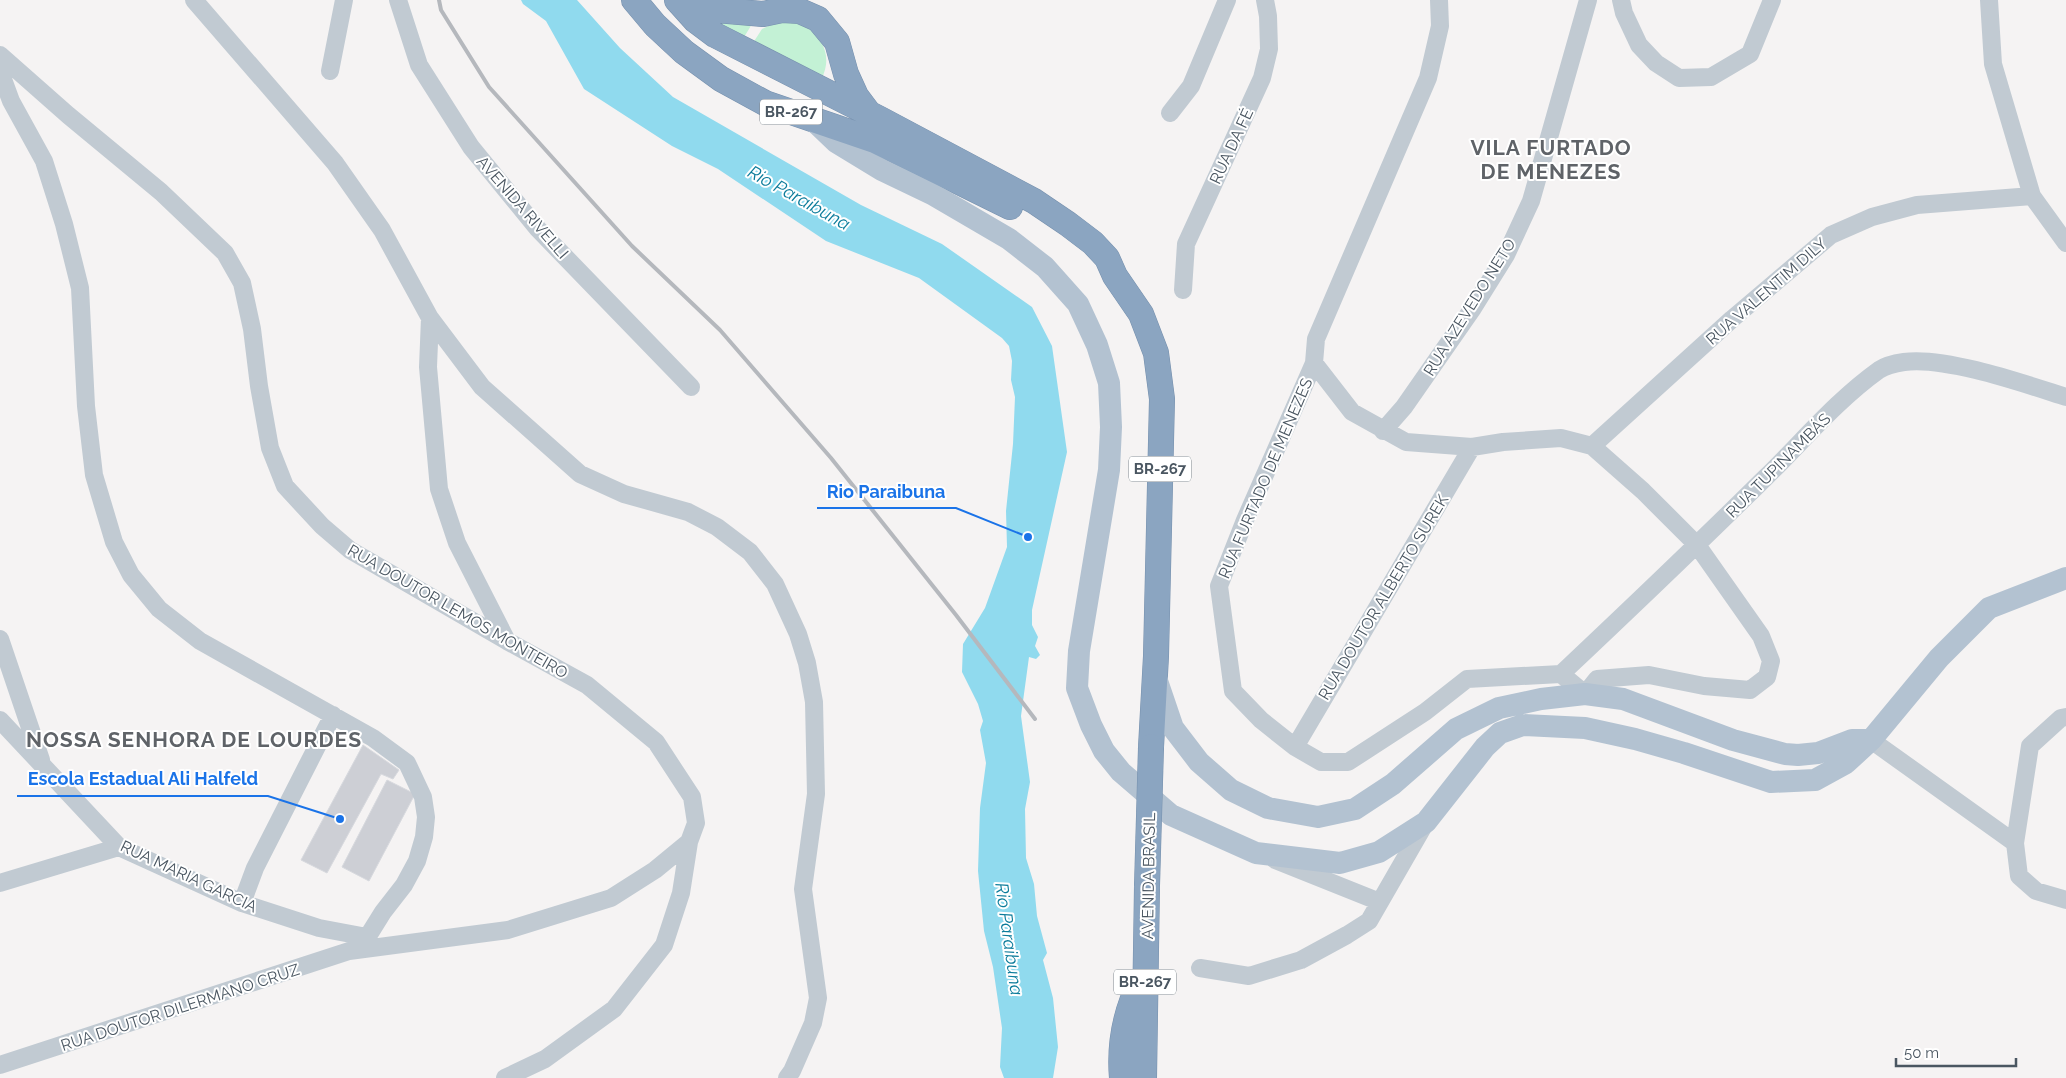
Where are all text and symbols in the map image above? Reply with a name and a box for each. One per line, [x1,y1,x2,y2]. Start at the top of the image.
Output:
road number: BR-267 [760,100,822,124]
street label: RUA DA FÉ [1205,105,1257,187]
district label: VILA FURTADO DE MENEZES [1470,135,1632,184]
street label: AVENIDA RIVELLI [473,152,572,263]
water label: Rio Paraibuna [744,161,854,234]
street label: RUA VALENTIM DILY [1702,234,1831,349]
street label: RUA AZEVEDO NETO [1419,235,1519,379]
street label: RUA FURTADO DE MENEZES [1215,375,1316,581]
street label: RUA TUPINAMBÁS [1722,408,1835,521]
road number: BR-267 [1129,456,1191,482]
callout: Rio Paraibuna [817,475,956,508]
text: Rio Paraibuna [827,481,945,502]
street label: RUA DOUTOR ALBERTO SUREK [1315,491,1453,703]
street label: RUA DOUTOR LEMOS MONTEIRO [344,540,571,682]
district label: NOSSA SENHORA DE LOURDES [26,727,362,752]
callout: Escola Estadual Ali Halfeld [17,763,268,796]
text: Escola Estadual Ali Halfeld [28,768,258,789]
street label: AVENIDA BRASIL [1138,812,1159,940]
street label: RUA MARIA GARCIA [117,836,260,917]
water label: Rio Paraibuna [991,881,1028,997]
street label: RUA DOUTOR DILERMANO CRUZ [58,960,302,1055]
road number: BR-267 [1114,970,1176,994]
scale bar [1896,1036,2016,1068]
text: 50 m [1904,1044,1939,1062]

